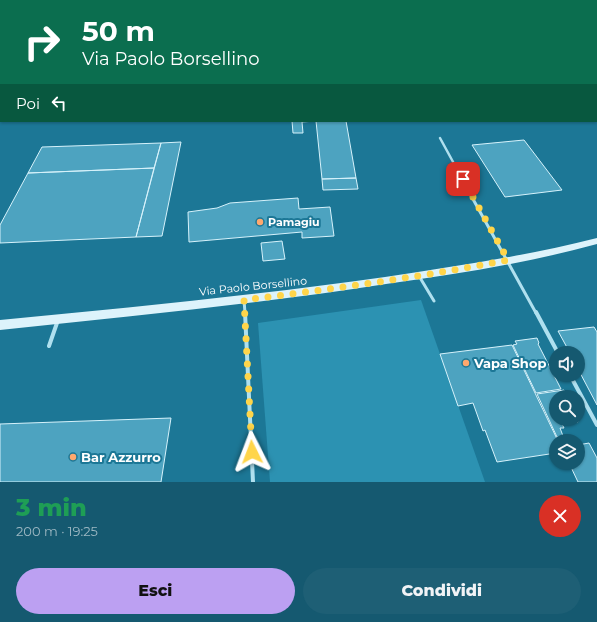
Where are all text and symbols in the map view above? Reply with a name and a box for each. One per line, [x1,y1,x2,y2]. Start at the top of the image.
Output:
text: 50 m [82,14,155,48]
icon: right [16,16,68,68]
text: Via Paolo Borsellino [82,48,260,70]
icon: left [48,92,70,114]
text: Poi [16,94,40,113]
pin [446,162,480,196]
icon: arrive [452,168,474,190]
place label: Pamagiu [268,215,320,229]
marker: Pamagiu [255,217,265,227]
street label: Via Paolo Borsellino [198,273,308,299]
map controls [549,346,585,470]
button: sound [549,346,585,382]
place label: Vapa Shop [473,355,546,371]
marker: Vapa Shop [461,358,471,368]
button: search [549,390,585,426]
position arrow [231,431,273,473]
button: layers [549,434,585,470]
place label: Bar Azzurro [81,449,161,465]
marker: Bar Azzurro [68,452,78,462]
text: 3 min [16,493,87,522]
button: close [539,495,581,537]
text: 200 m · 19:25 [16,523,98,539]
button: Esci [16,568,295,614]
button: Condividi [303,568,581,614]

